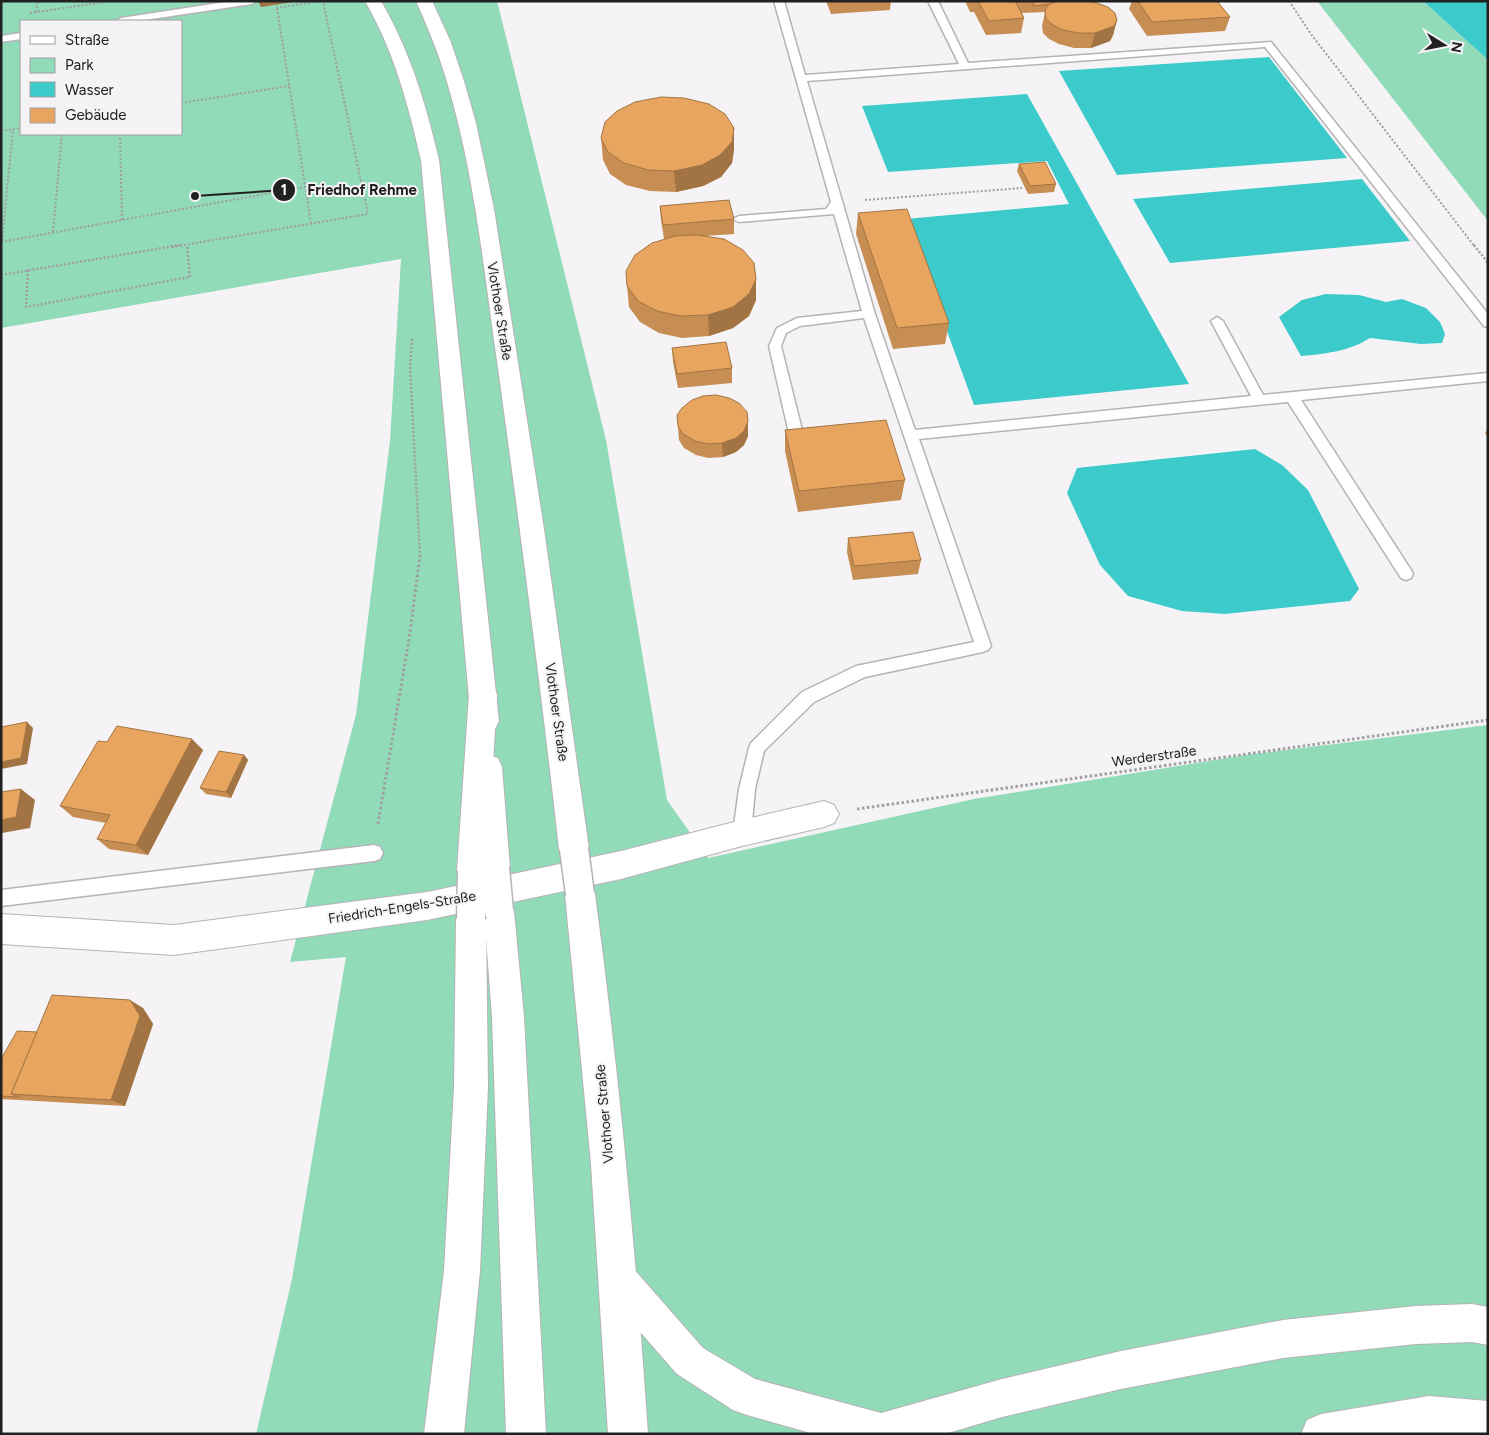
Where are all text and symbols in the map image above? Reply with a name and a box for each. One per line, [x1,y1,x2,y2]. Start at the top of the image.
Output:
legend [20,20,182,135]
north arrow [1419,20,1469,70]
text: Straße [65,31,109,49]
text: N [1447,40,1466,54]
text: Park [65,56,94,74]
text: Wasser [65,81,114,99]
text: Gebäude [65,106,126,124]
callout: Friedhof Rehme [272,175,427,205]
text: 1 [281,181,287,199]
text: Friedhof Rehme [307,181,418,199]
street label: Vlothoer Straße [483,261,516,362]
street label: Vlothoer Straße [541,662,572,763]
street label: Werderstraße [1111,742,1198,771]
street label: Friedrich-Engels-Straße [327,887,477,928]
street label: Vlothoer Straße [592,1063,617,1164]

